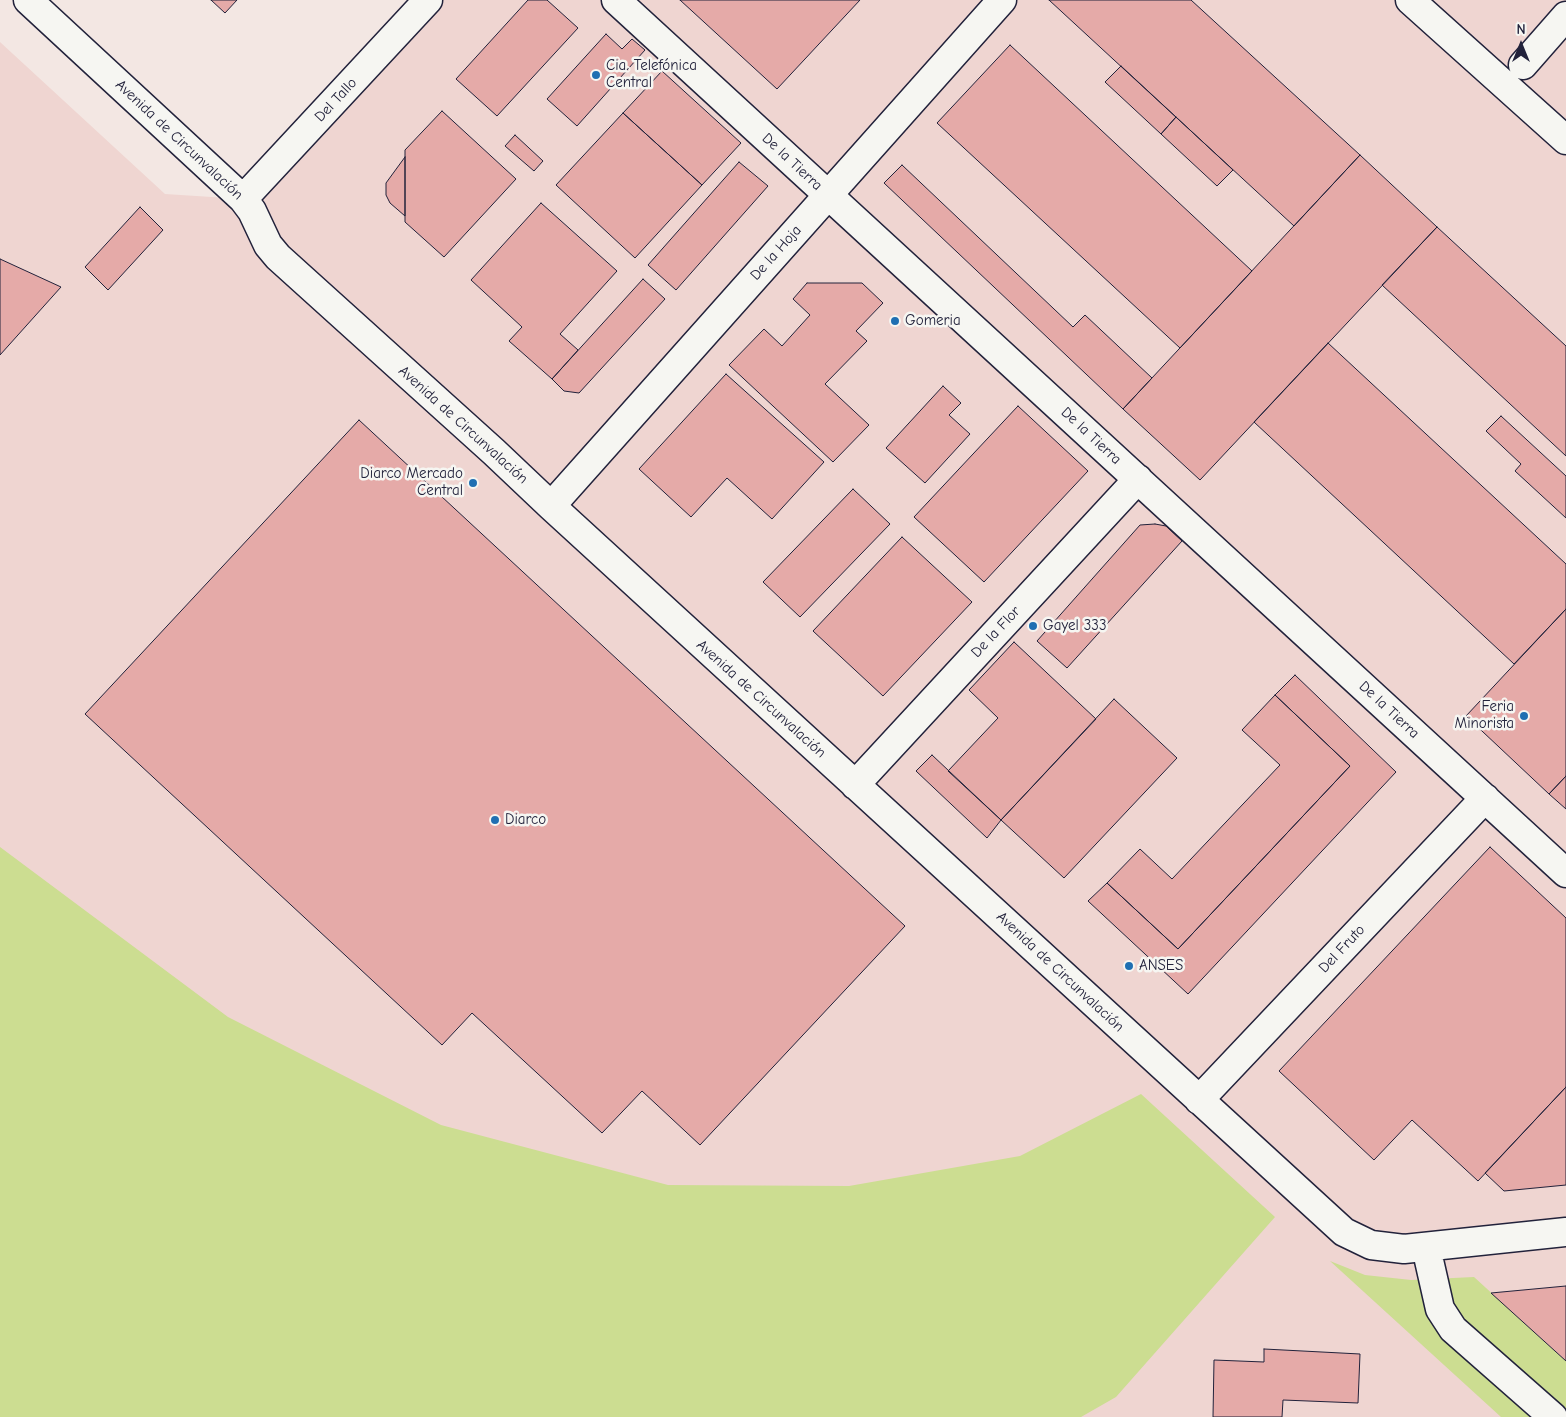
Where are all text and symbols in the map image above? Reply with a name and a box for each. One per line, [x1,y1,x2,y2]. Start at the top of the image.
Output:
north arrow [1496,20,1546,70]
text: N [1516,21,1526,38]
place label: Cia. Telefónica Central [606,57,697,92]
marker: Cia. Telefónica Central [590,69,602,81]
street label: Del Tallo [311,74,361,126]
street label: Avenida de Circunvalación [111,76,247,204]
street label: De la Tierra [758,129,826,195]
street label: De la Hoja [747,222,805,284]
place label: Gomeria [905,312,961,330]
marker: Gomeria [889,315,901,327]
street label: Avenida de Circunvalación [395,362,531,488]
street label: De la Tierra [1057,403,1125,469]
place label: Diarco Mercado Central [360,465,463,500]
marker: Diarco Mercado Central [467,477,479,489]
street label: De la Flor [968,603,1024,661]
place label: Gayel 333 [1043,617,1107,635]
marker: Gayel 333 [1027,620,1039,632]
street label: Avenida de Circunvalación [693,636,829,762]
street label: De la Tierra [1355,677,1423,743]
place label: Feria Minorista [1455,698,1514,733]
marker: Feria Minorista [1518,710,1530,722]
place label: Diarco [505,811,546,829]
marker: Diarco [489,814,501,826]
street label: Avenida de Circunvalación [992,908,1128,1036]
street label: Del Fruto [1315,921,1369,977]
place label: ANSES [1139,957,1183,975]
marker: ANSES [1123,960,1135,972]

